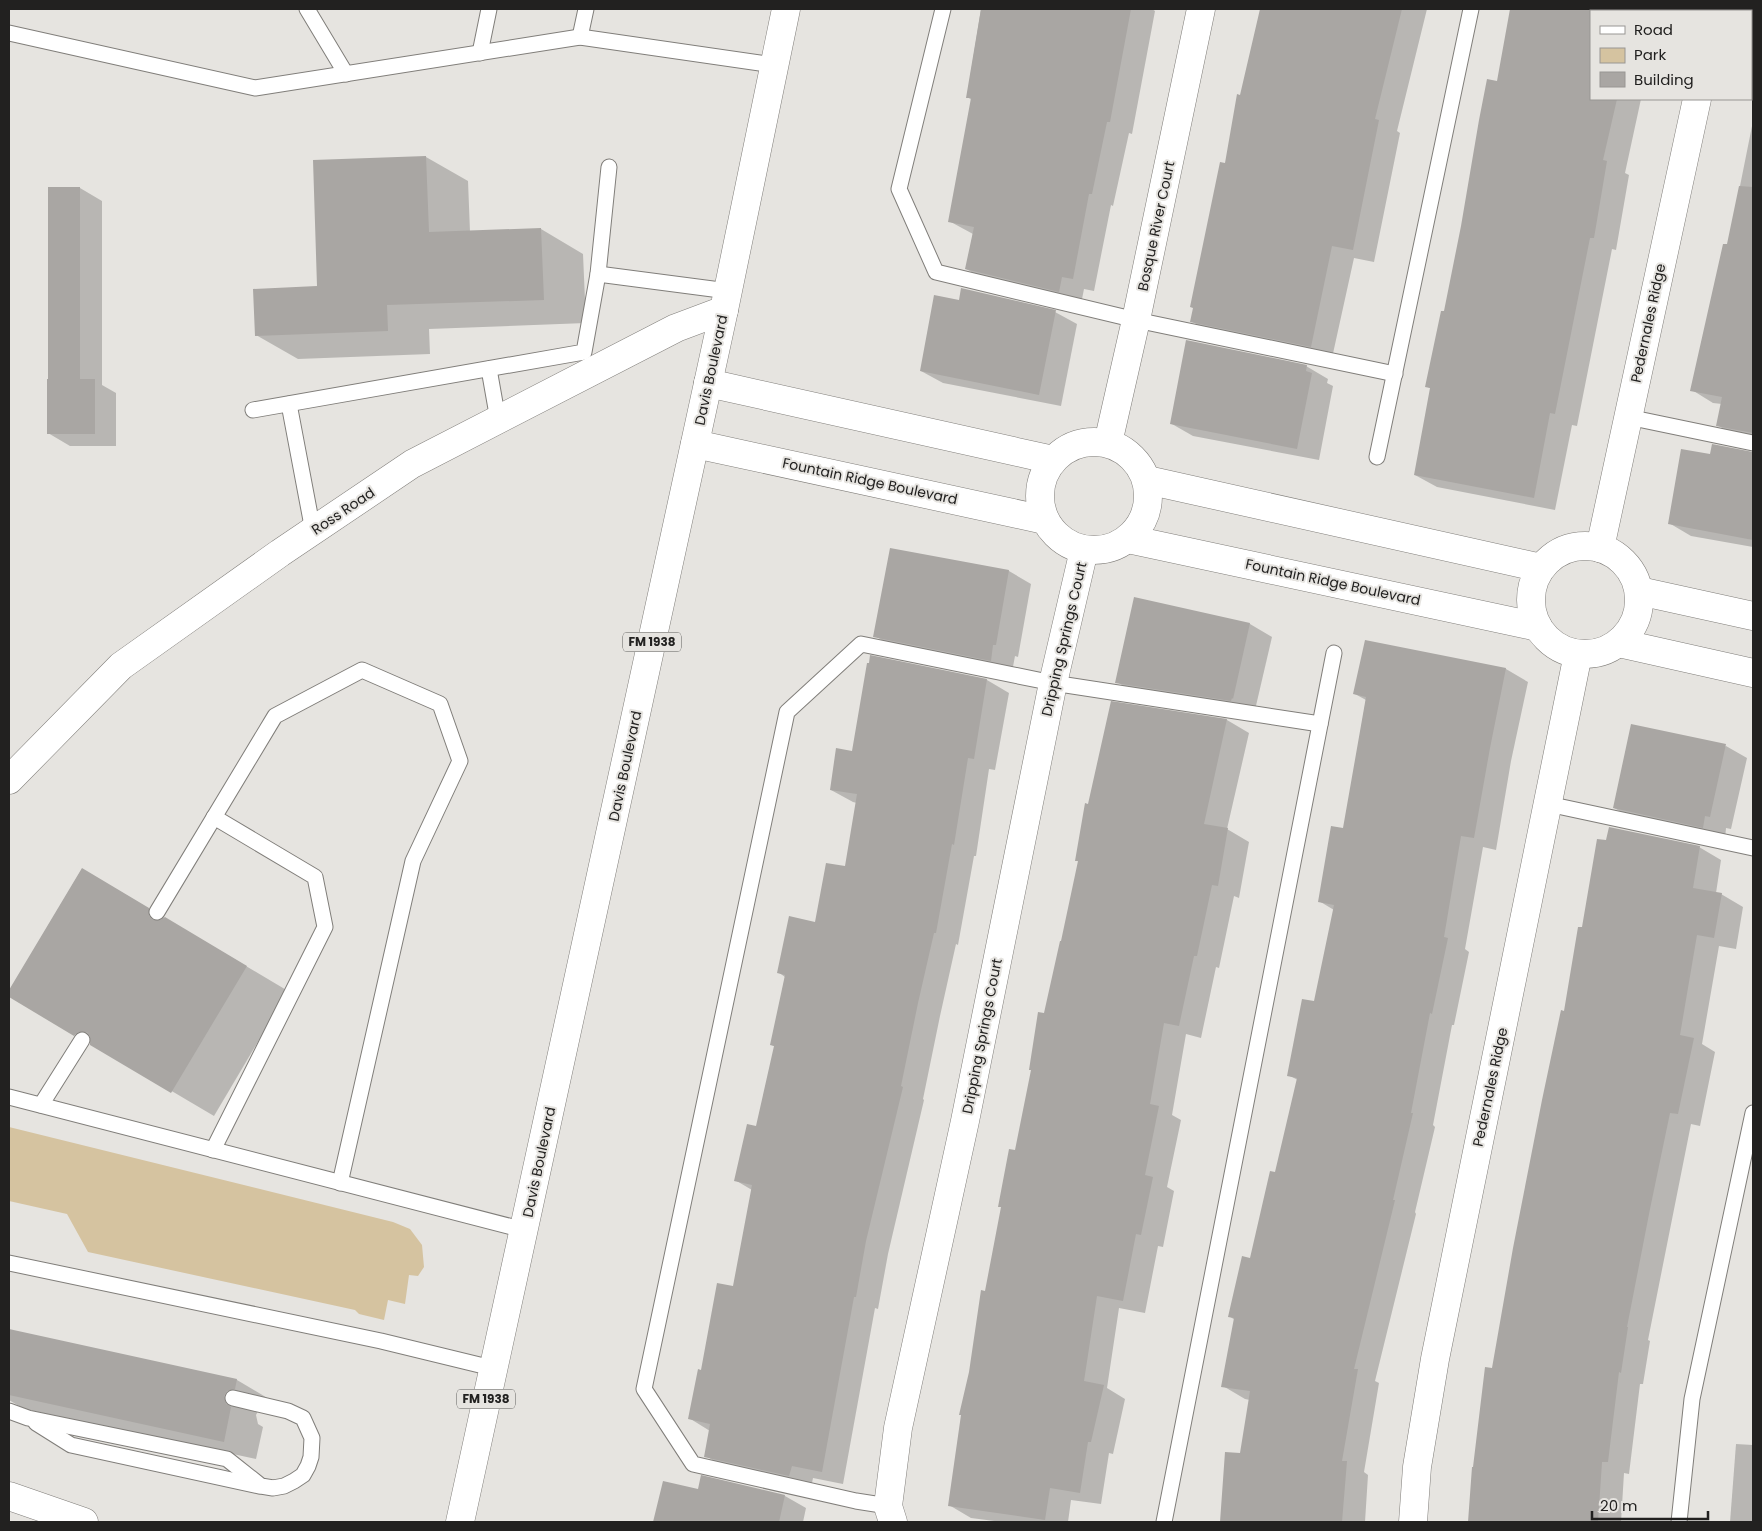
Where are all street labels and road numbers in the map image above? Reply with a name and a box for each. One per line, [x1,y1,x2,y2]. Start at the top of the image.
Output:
street label: Bosque River Court [1132,159,1180,293]
street label: Pedernales Ridge [1626,261,1670,384]
street label: Davis Boulevard [690,313,732,427]
street label: Fountain Ridge Boulevard [781,453,959,509]
street label: Ross Road [307,483,379,539]
street label: Fountain Ridge Boulevard [1244,554,1422,610]
street label: Dripping Springs Court [1036,560,1092,718]
road number: FM 1938 [623,632,681,652]
street label: Davis Boulevard [604,709,646,823]
street label: Dripping Springs Court [957,957,1007,1115]
street label: Pedernales Ridge [1468,1025,1512,1148]
street label: Davis Boulevard [518,1105,560,1219]
road number: FM 1938 [457,1390,515,1408]

